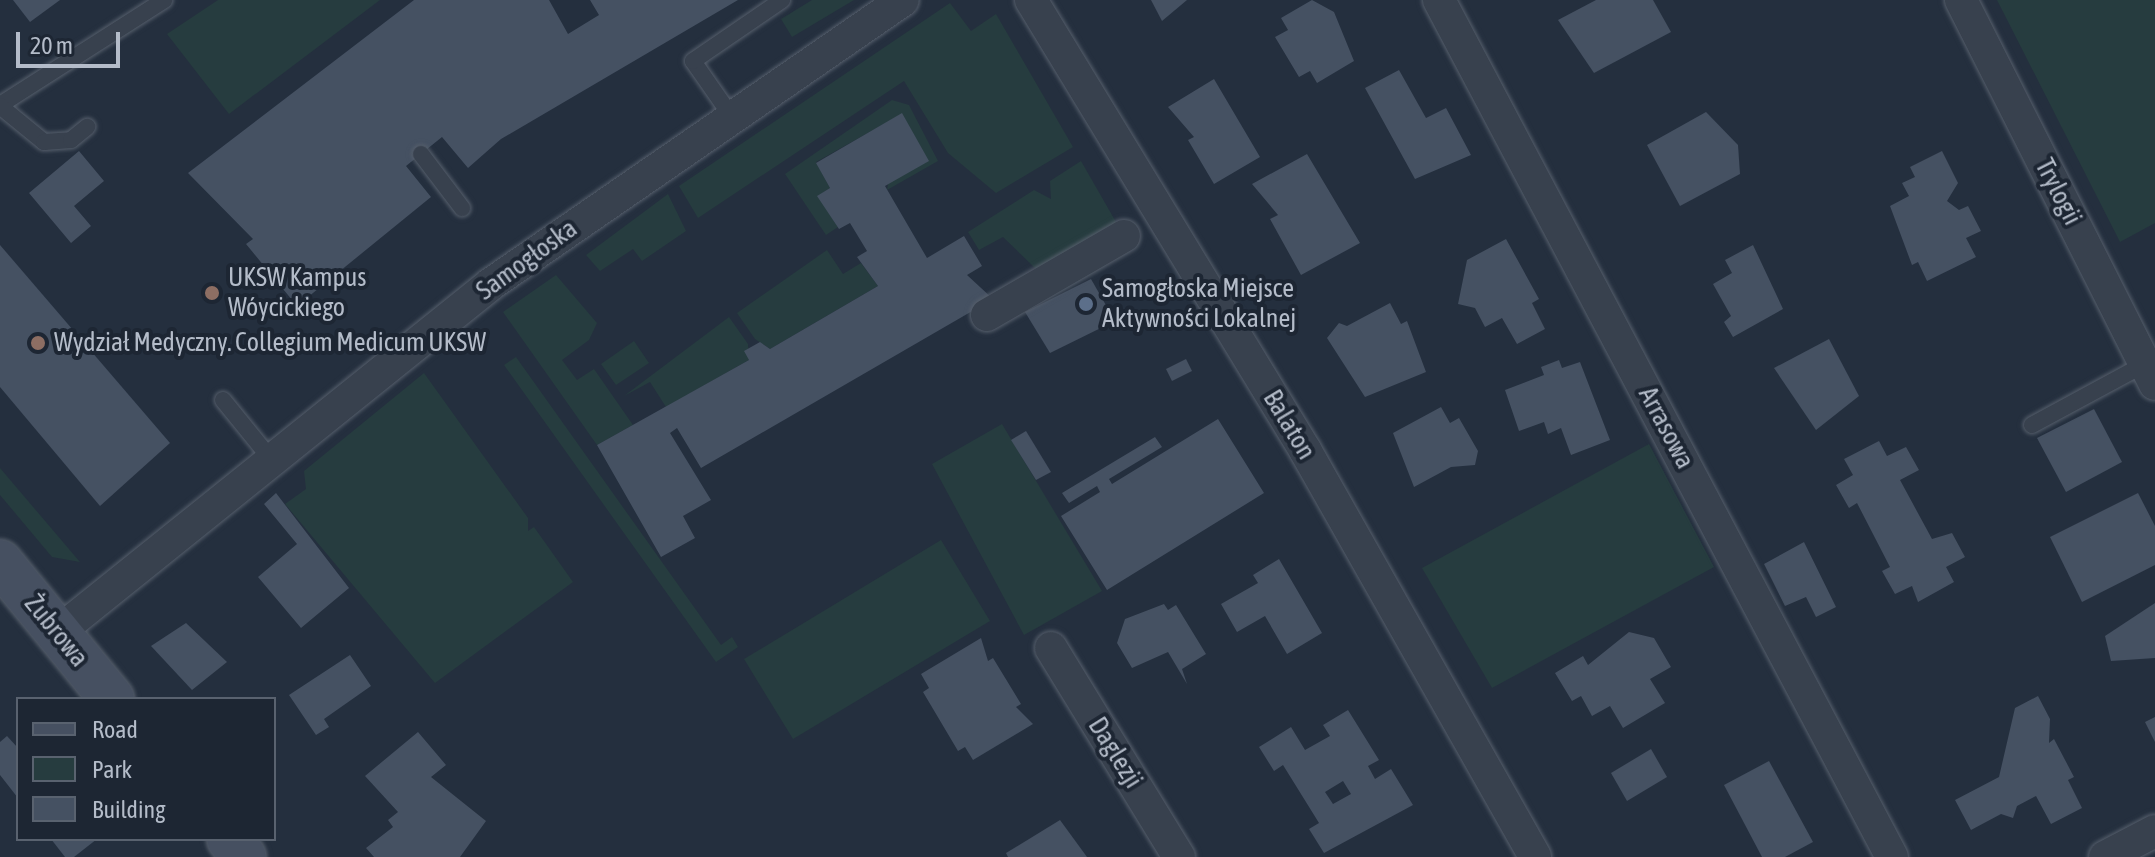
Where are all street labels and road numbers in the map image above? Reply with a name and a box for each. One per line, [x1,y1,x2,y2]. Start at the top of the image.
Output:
street label: Trylogii [2028,154,2088,230]
street label: Samogłoska [471,213,583,307]
street label: Arrasowa [1632,382,1700,474]
street label: Balaton [1256,385,1322,465]
street label: Żubrowa [18,589,94,673]
street label: Daglezji [1081,712,1149,794]

